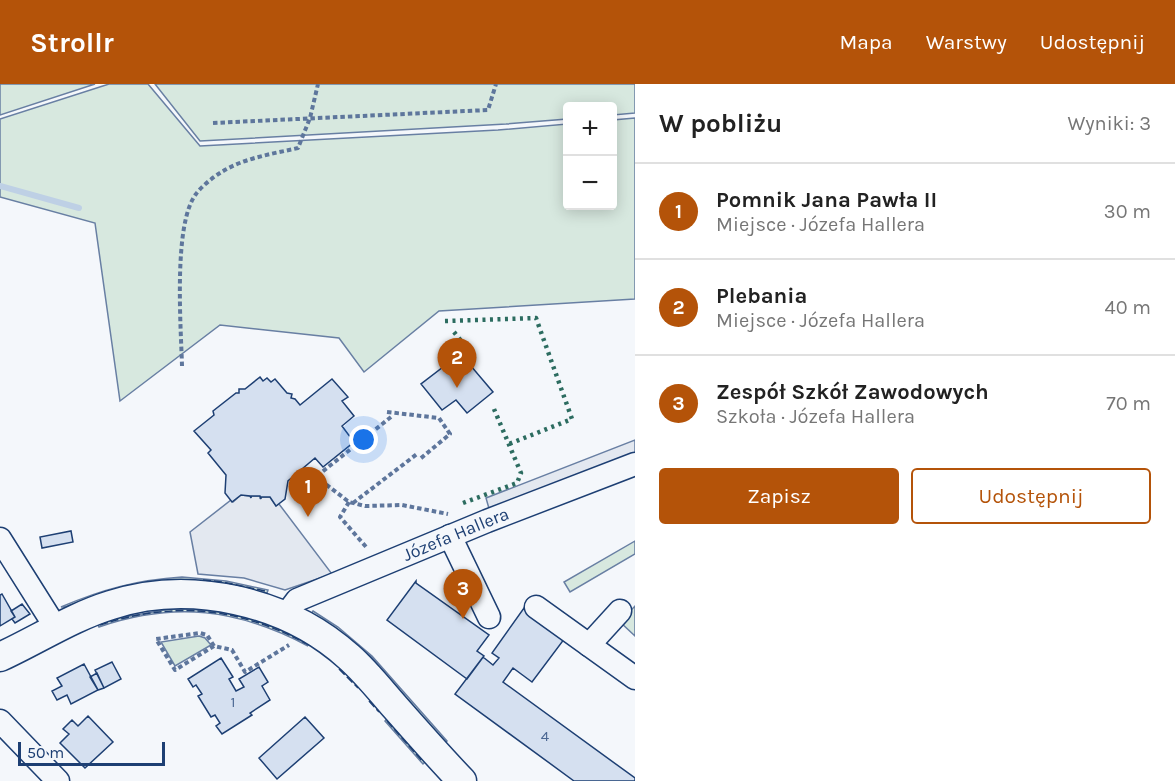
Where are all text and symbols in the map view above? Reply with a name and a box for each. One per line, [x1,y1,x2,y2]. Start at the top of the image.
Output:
text: Strollr [30,26,114,59]
text: Mapa [839,30,893,54]
text: Warstwy [926,30,1007,54]
text: Udostępnij [1040,30,1145,54]
map controls [563,102,617,210]
button: + [563,102,617,156]
text: W pobliżu [659,108,782,139]
text: Wyniki: 3 [1067,112,1151,135]
button: − [563,156,617,210]
text: Pomnik Jana Pawła II [716,187,937,213]
text: 1 [675,200,682,223]
text: 30 m [1104,200,1151,223]
text: Miejsce · Józefa Hallera [716,213,925,236]
text: Plebania [716,283,807,309]
text: 2 [672,296,685,319]
text: 40 m [1105,296,1151,319]
text: Miejsce · Józefa Hallera [716,309,925,332]
pin: 2 [438,338,476,388]
text: Zespół Szkół Zawodowych [716,379,989,405]
text: 3 [672,392,685,415]
text: 70 m [1106,392,1151,415]
text: Szkoła · Józefa Hallera [716,405,915,428]
your location [349,425,378,454]
pin: 1 [288,468,328,517]
button: Zapisz [659,468,899,524]
button: Udostępnij [911,468,1151,524]
street label: Józefa Hallera [399,503,512,566]
pin: 3 [444,570,482,619]
house number: 1 [231,693,235,711]
house number: 4 [541,727,550,745]
scale bar [18,739,165,766]
text: 50 m [27,743,64,762]

